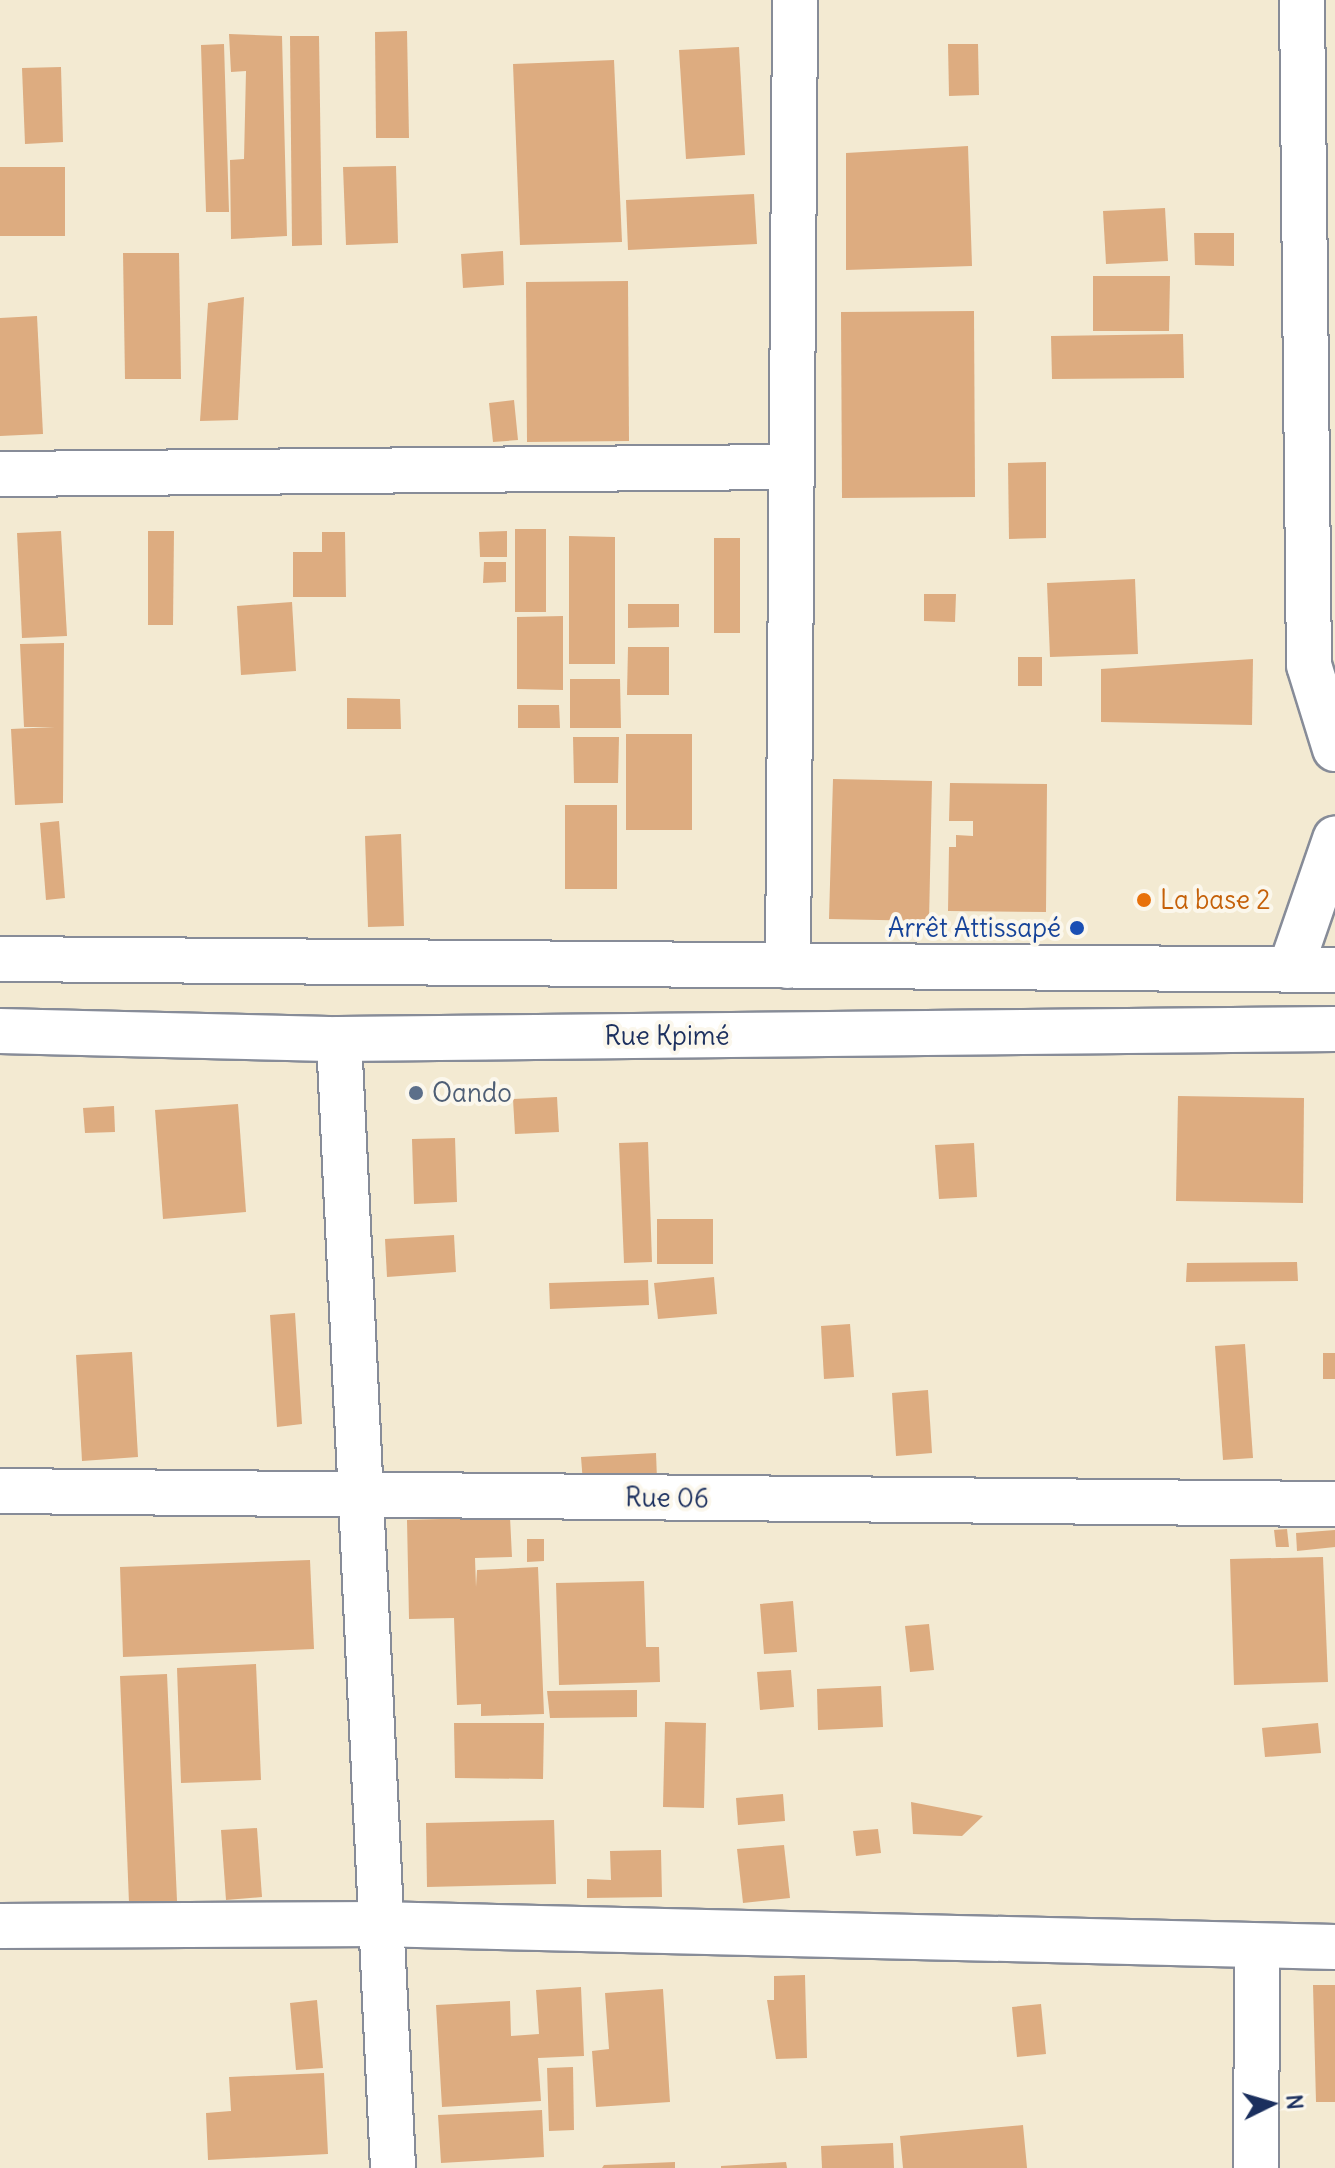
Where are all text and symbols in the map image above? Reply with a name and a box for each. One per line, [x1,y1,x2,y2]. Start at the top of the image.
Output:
place label: La base 2 [1160,884,1270,916]
marker: La base 2 [1135,891,1153,909]
place label: Arrêt Attissapé [888,912,1061,944]
marker: Arrêt Attissapé [1068,919,1086,937]
street label: Rue Kpimé [604,1020,730,1052]
place label: Oando [432,1077,512,1109]
marker: Oando [407,1084,425,1102]
street label: Rue 06 [625,1482,709,1514]
north arrow [1231,2064,1311,2144]
text: N [1280,2093,1310,2111]

